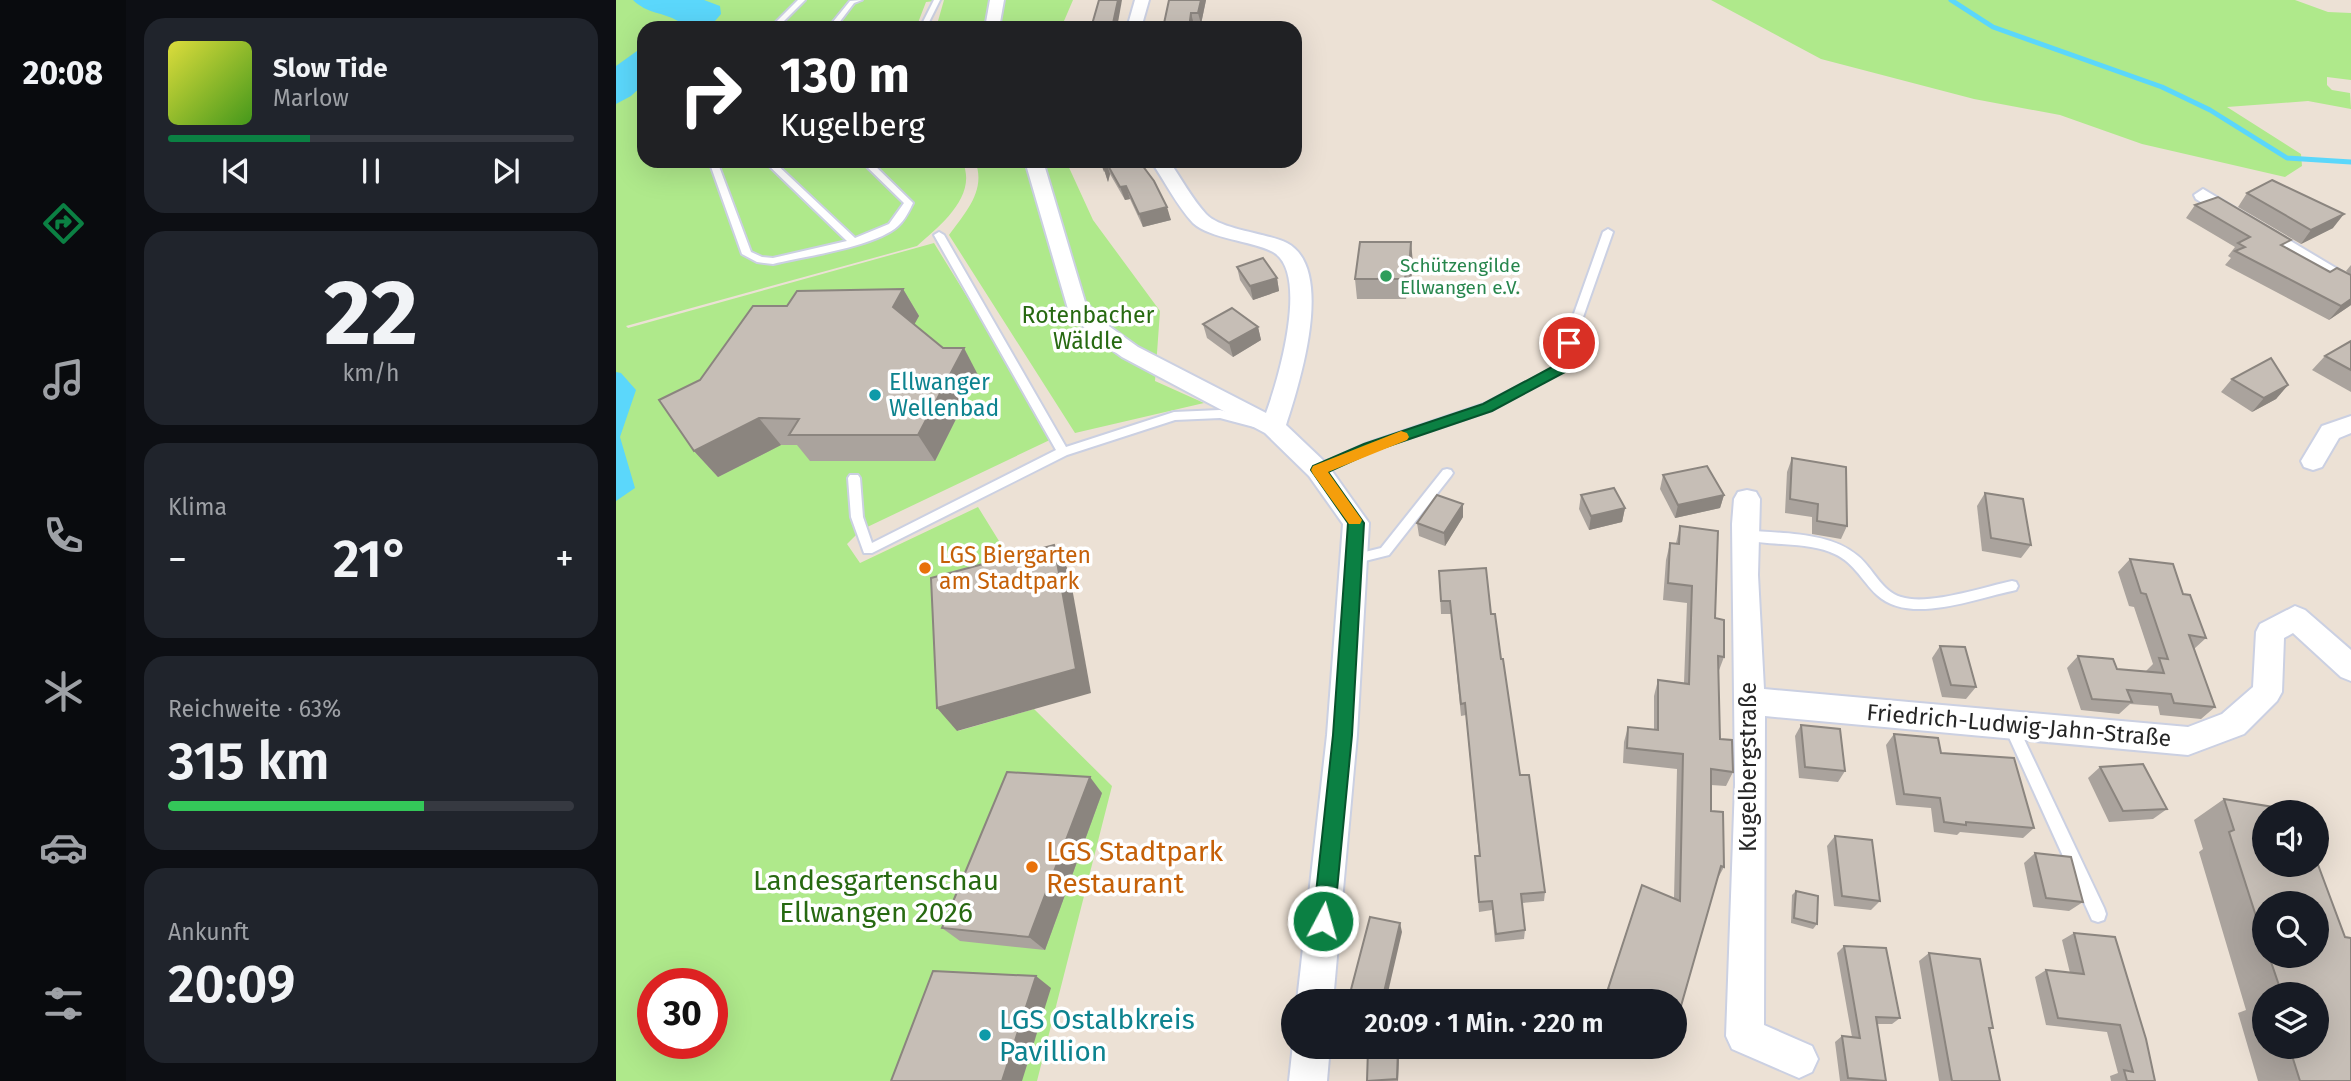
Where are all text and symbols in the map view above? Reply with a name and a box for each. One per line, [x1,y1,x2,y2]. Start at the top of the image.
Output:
text: 130 m [780,46,910,105]
icon: right [665,49,756,140]
text: Slow Tide [273,53,388,84]
text: 20:08 [23,54,103,92]
text: Marlow [273,84,349,112]
text: Kugelberg [780,106,925,144]
icon: previous [217,152,255,190]
icon: pause [352,152,390,190]
icon: next [487,152,525,190]
icon: directions [39,199,88,248]
place label: Schützengilde Ellwangen e.V. [1400,254,1521,299]
text: 22 [324,259,418,368]
marker: Schützengilde Ellwangen e.V. [1378,268,1394,284]
park label: Rotenbacher Wäldle [1022,301,1155,355]
pin [1539,313,1599,373]
icon: arrive [1550,324,1588,362]
icon: music [39,355,88,404]
text: km/h [343,359,399,387]
place label: Ellwanger Wellenbad [889,368,999,422]
marker: Ellwanger Wellenbad [867,387,883,403]
text: Klima [168,493,227,521]
icon: phone [39,511,88,560]
text: 21° [333,528,409,591]
text: − [168,536,187,582]
text: + [555,536,574,582]
place label: LGS Biergarten am Stadtpark [939,541,1091,595]
marker: LGS Biergarten am Stadtpark [917,560,933,576]
icon: climate [39,667,88,716]
street label: Kugelbergstraße [1734,682,1762,852]
text: Reichweite · 63% [168,695,341,723]
street label: Friedrich-Ludwig-Jahn-Straße [1866,698,2172,752]
text: 315 km [168,730,330,793]
map controls [2252,800,2329,1059]
button: sound [2252,800,2329,877]
icon: car [39,823,88,872]
place label: LGS Stadtpark Restaurant [1046,835,1224,900]
marker: LGS Stadtpark Restaurant [1024,859,1040,875]
park label: Landesgartenschau Ellwangen 2026 [753,864,999,929]
position arrow [1286,884,1360,958]
button: search [2252,891,2329,968]
text: Ankunft [168,918,249,946]
text: 20:09 [168,953,296,1016]
speed limit sign: 30 [637,968,728,1059]
icon: filters [39,979,88,1028]
button: layers [2252,982,2329,1059]
place label: LGS Ostalbkreis Pavillion [999,1003,1195,1068]
text: 20:09 · 1 Min. · 220 m [1365,1008,1603,1039]
marker: LGS Ostalbkreis Pavillion [977,1027,993,1043]

